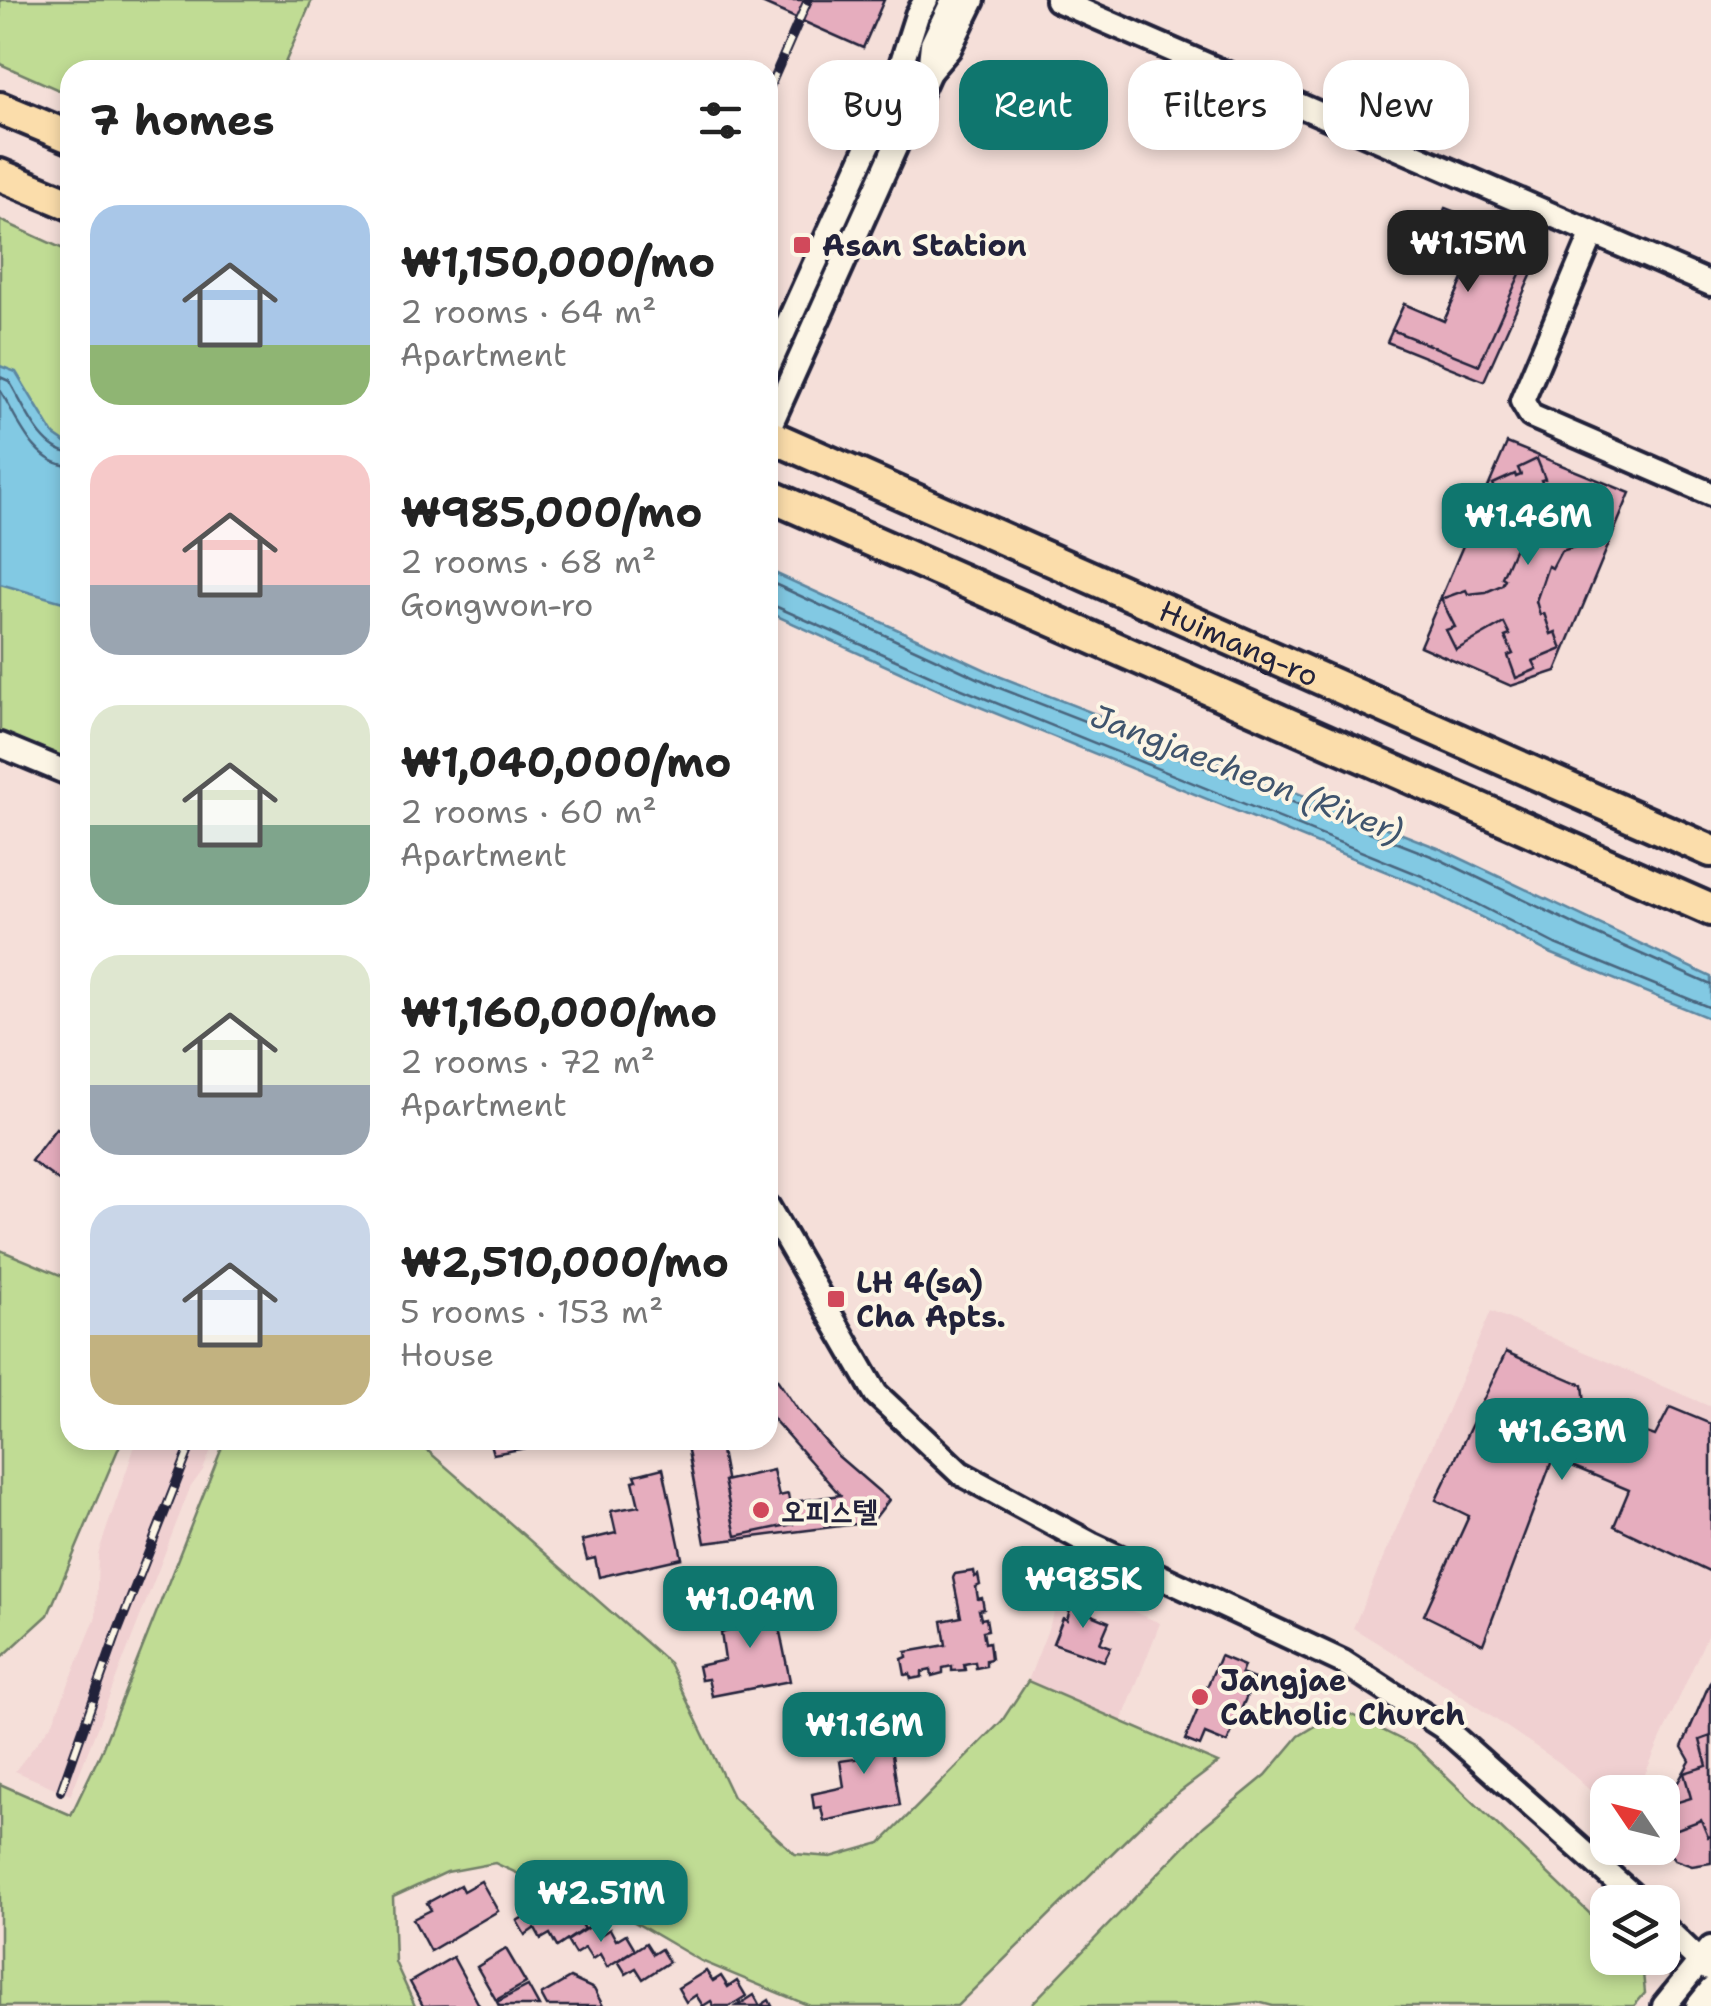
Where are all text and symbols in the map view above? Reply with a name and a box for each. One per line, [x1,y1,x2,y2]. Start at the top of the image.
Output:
chip: Buy [808,60,939,150]
chip: Rent [959,60,1108,150]
chip: Filters [1128,60,1303,150]
chip: New [1323,60,1469,150]
text: 7 homes [90,92,275,148]
icon: filters [693,93,748,148]
pin: ₩1.15M [1387,210,1549,295]
text: ₩1.15M [1409,221,1527,264]
place label: Asan Station [822,225,1027,266]
text: ₩1,150,000/mo [400,234,715,290]
marker: Asan Station [791,234,813,256]
icon: home [170,245,290,365]
text: 2 rooms · 64 m² [400,290,656,333]
text: Apartment [400,333,567,376]
pin: ₩1.46M [1447,483,1609,568]
text: ₩985,000/mo [400,484,702,540]
text: ₩1.46M [1464,494,1592,537]
icon: home [170,495,290,615]
text: 2 rooms · 68 m² [400,540,656,583]
text: Gongwon-ro [400,583,593,626]
street label: Huimang-ro [1153,590,1325,696]
water label: Jangjaecheon (River) [1085,694,1409,852]
text: ₩1,040,000/mo [400,734,732,790]
icon: home [170,745,290,865]
text: 2 rooms · 60 m² [400,790,657,833]
text: Apartment [400,833,567,876]
text: ₩1,160,000/mo [400,984,717,1040]
icon: home [170,995,290,1115]
text: 2 rooms · 72 m² [400,1040,655,1083]
text: Apartment [400,1083,567,1126]
text: ₩2,510,000/mo [400,1234,729,1290]
icon: home [170,1245,290,1365]
place label: LH 4(sa) Cha Apts. [856,1262,1006,1337]
marker: LH 4(sa) Cha Apts. [825,1288,847,1310]
text: 5 rooms · 153 m² [400,1290,663,1333]
text: House [400,1333,494,1376]
pin: ₩1.63M [1481,1398,1643,1483]
text: ₩1.63M [1497,1409,1627,1452]
place label: 오피스텔 [781,1490,878,1531]
marker: 오피스텔 [750,1499,772,1521]
pin: ₩985K [1013,1546,1153,1631]
text: ₩985K [1024,1557,1142,1600]
pin: ₩1.04M [669,1566,831,1651]
text: ₩1.04M [685,1577,815,1620]
place label: Jangjae Catholic Church [1220,1660,1465,1735]
marker: Jangjae Catholic Church [1189,1686,1211,1708]
pin: ₩1.16M [783,1692,945,1777]
text: ₩1.16M [804,1703,924,1746]
north arrow [1590,1775,1680,1865]
map controls [1590,1775,1680,1975]
pin: ₩2.51M [520,1860,682,1945]
text: ₩2.51M [537,1871,665,1914]
button: layers [1590,1885,1680,1975]

